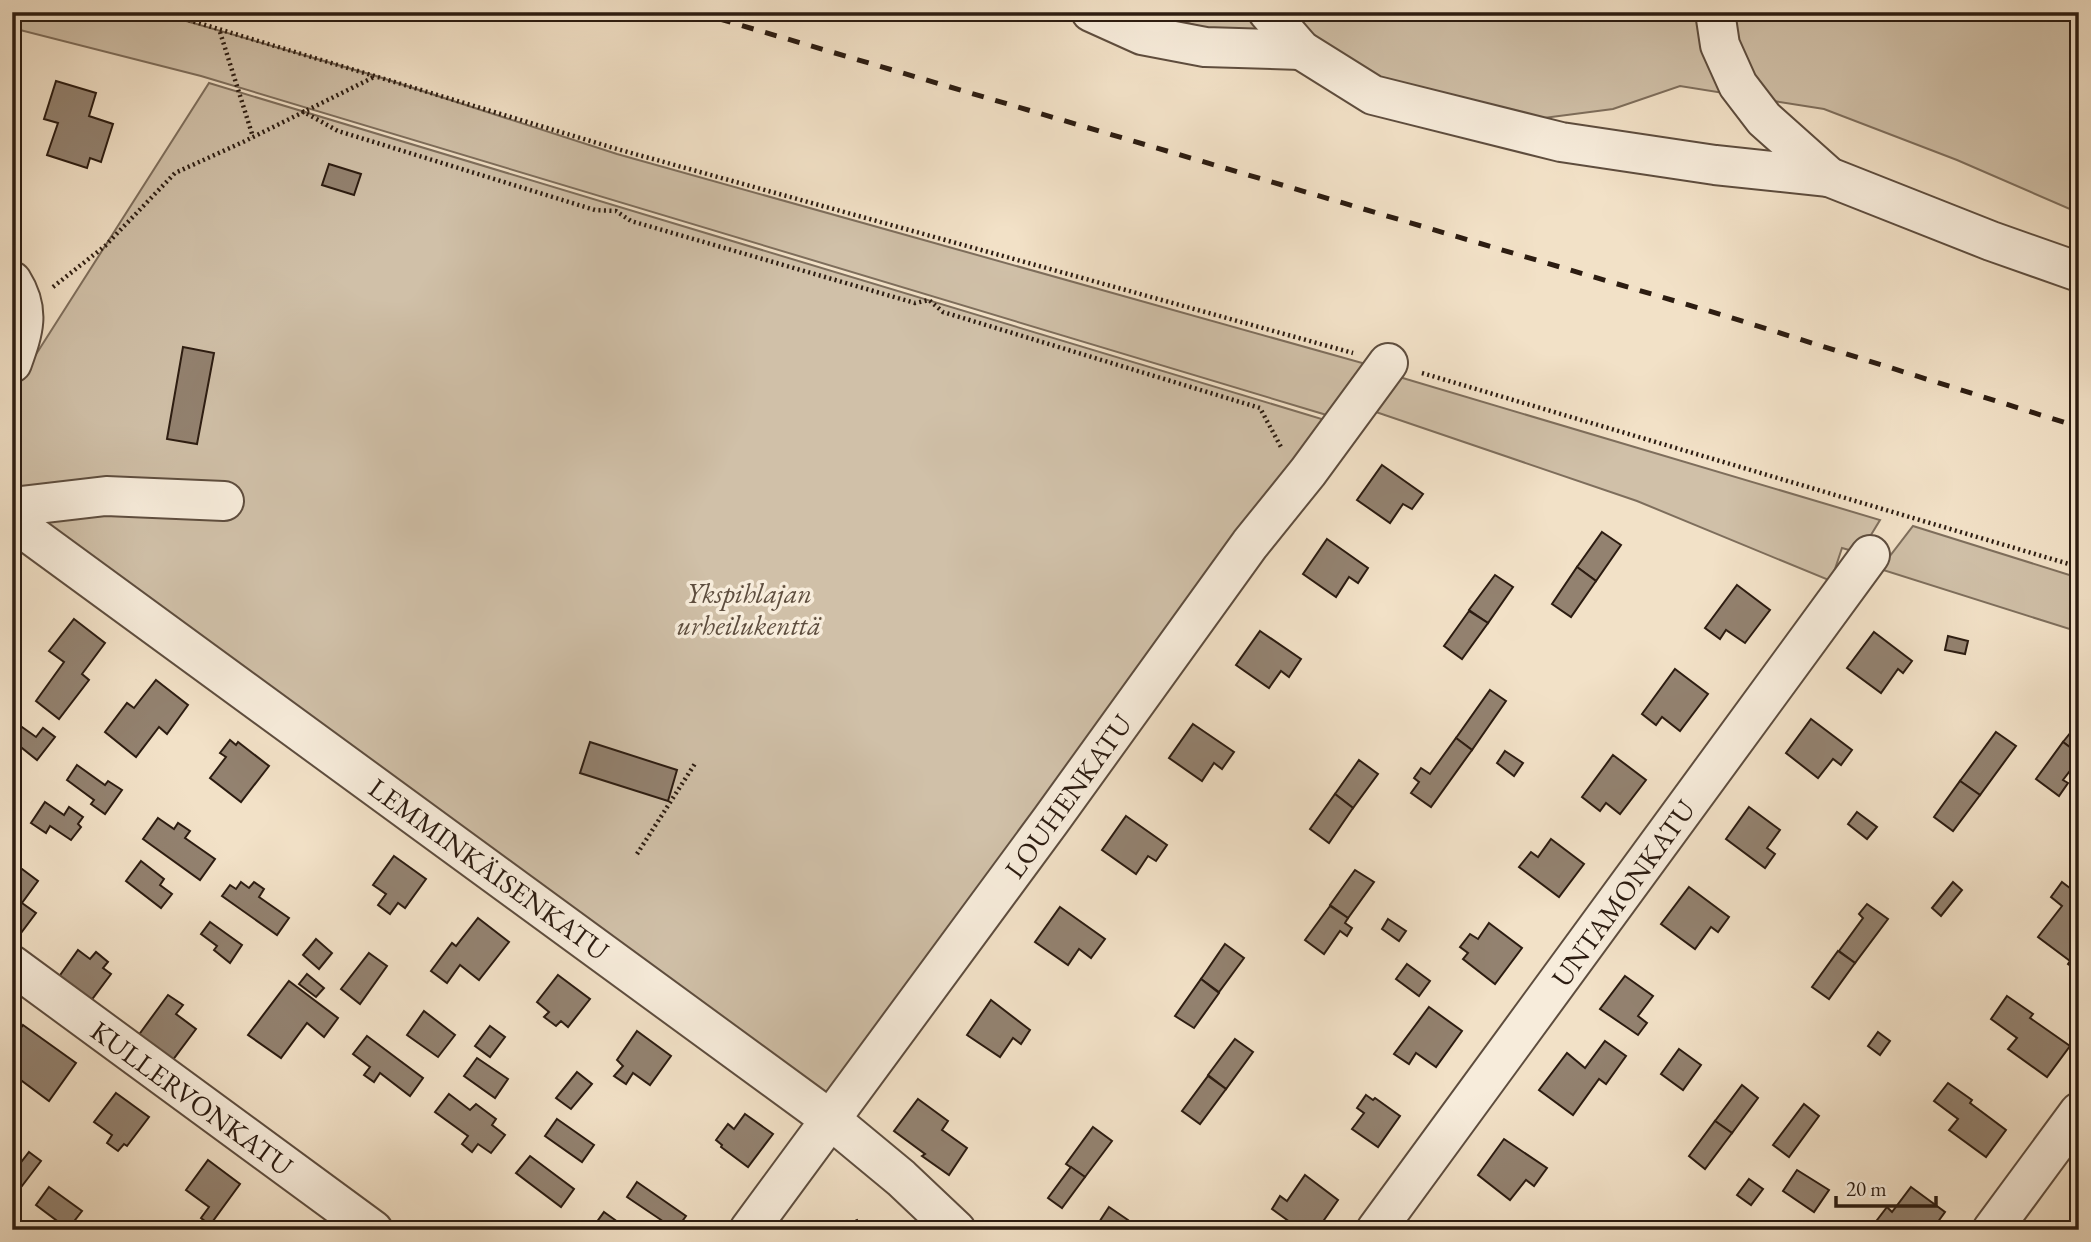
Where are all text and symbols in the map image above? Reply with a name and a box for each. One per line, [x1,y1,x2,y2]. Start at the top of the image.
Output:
park label: Ykspihlajan urheilukenttä [677,575,822,643]
street label: LOUHENKATU [996,707,1140,885]
street label: LEMMINKÄISENKATU [362,770,617,969]
street label: UNTAMONKATU [1543,792,1703,994]
street label: KULLERVONKATU [84,1012,301,1184]
scale bar [1836,1165,1935,1209]
text: 20 m [1846,1175,1887,1202]

